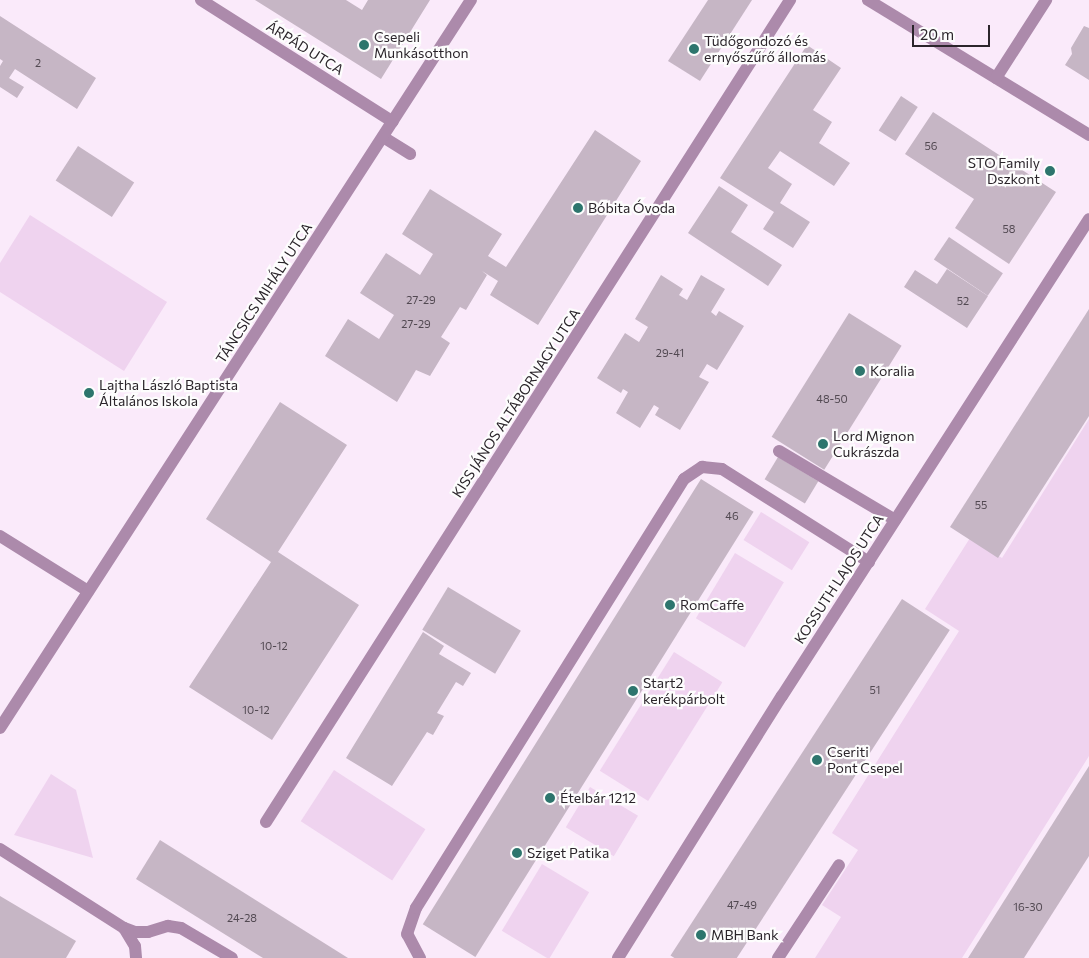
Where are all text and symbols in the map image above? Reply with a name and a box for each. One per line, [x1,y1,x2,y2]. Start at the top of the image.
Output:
scale bar [914,15,992,47]
street label: ÁRPÁD UTCA [263,18,347,78]
text: 20 m [920,25,954,43]
place label: Csepeli Munkásotthon [374,29,469,62]
place label: Tüdőgondozó és ernyőszűrő állomás [704,33,826,65]
marker: Csepeli Munkásotthon [358,39,370,51]
marker: Tüdőgondozó és ernyőszűrő állomás [688,43,700,55]
house number: 2 [35,56,41,70]
house number: 56 [925,139,937,153]
place label: STO Family Dszkont [968,155,1040,188]
marker: STO Family Dszkont [1044,165,1056,177]
place label: Bóbita Óvoda [588,200,675,216]
marker: Bóbita Óvoda [572,202,584,214]
street label: TÁNCSICS MIHÁLY UTCA [212,220,316,366]
house number: 58 [1003,222,1015,236]
house number: 27-29 [406,293,436,307]
house number: 52 [957,294,969,308]
street label: KISS JÁNOS ALTÁBORNAGY UTCA [448,305,584,501]
house number: 27-29 [401,317,431,331]
house number: 29-41 [656,346,684,360]
place label: Koralia [870,363,915,379]
marker: Koralia [854,365,866,377]
place label: Lajtha László Baptista Általános Iskola [99,377,238,410]
marker: Lajtha László Baptista Általános Iskola [83,387,95,399]
house number: 48-50 [816,392,848,406]
place label: Lord Mignon Cukrászda [833,428,914,461]
marker: Lord Mignon Cukrászda [817,438,829,450]
house number: 55 [975,498,987,512]
house number: 46 [725,509,739,523]
street label: KOSSUTH LAJOS UTCA [791,511,887,647]
place label: RomCaffe [680,597,744,613]
marker: RomCaffe [664,599,676,611]
house number: 10-12 [260,639,288,653]
place label: Start2 kerékpárbolt [643,675,725,708]
house number: 51 [869,683,881,697]
marker: Start2 kerékpárbolt [627,685,639,697]
house number: 10-12 [242,703,270,717]
place label: Cseriti Pont Csepel [827,744,903,776]
marker: Cseriti Pont Csepel [811,754,823,766]
place label: Ételbár 1212 [560,790,636,806]
marker: Ételbár 1212 [544,792,556,804]
place label: Sziget Patika [527,845,609,861]
marker: Sziget Patika [511,847,523,859]
house number: 47-49 [727,898,757,912]
house number: 16-30 [1013,900,1043,914]
house number: 24-28 [227,911,257,925]
place label: MBH Bank [711,927,779,943]
marker: MBH Bank [695,929,707,941]

